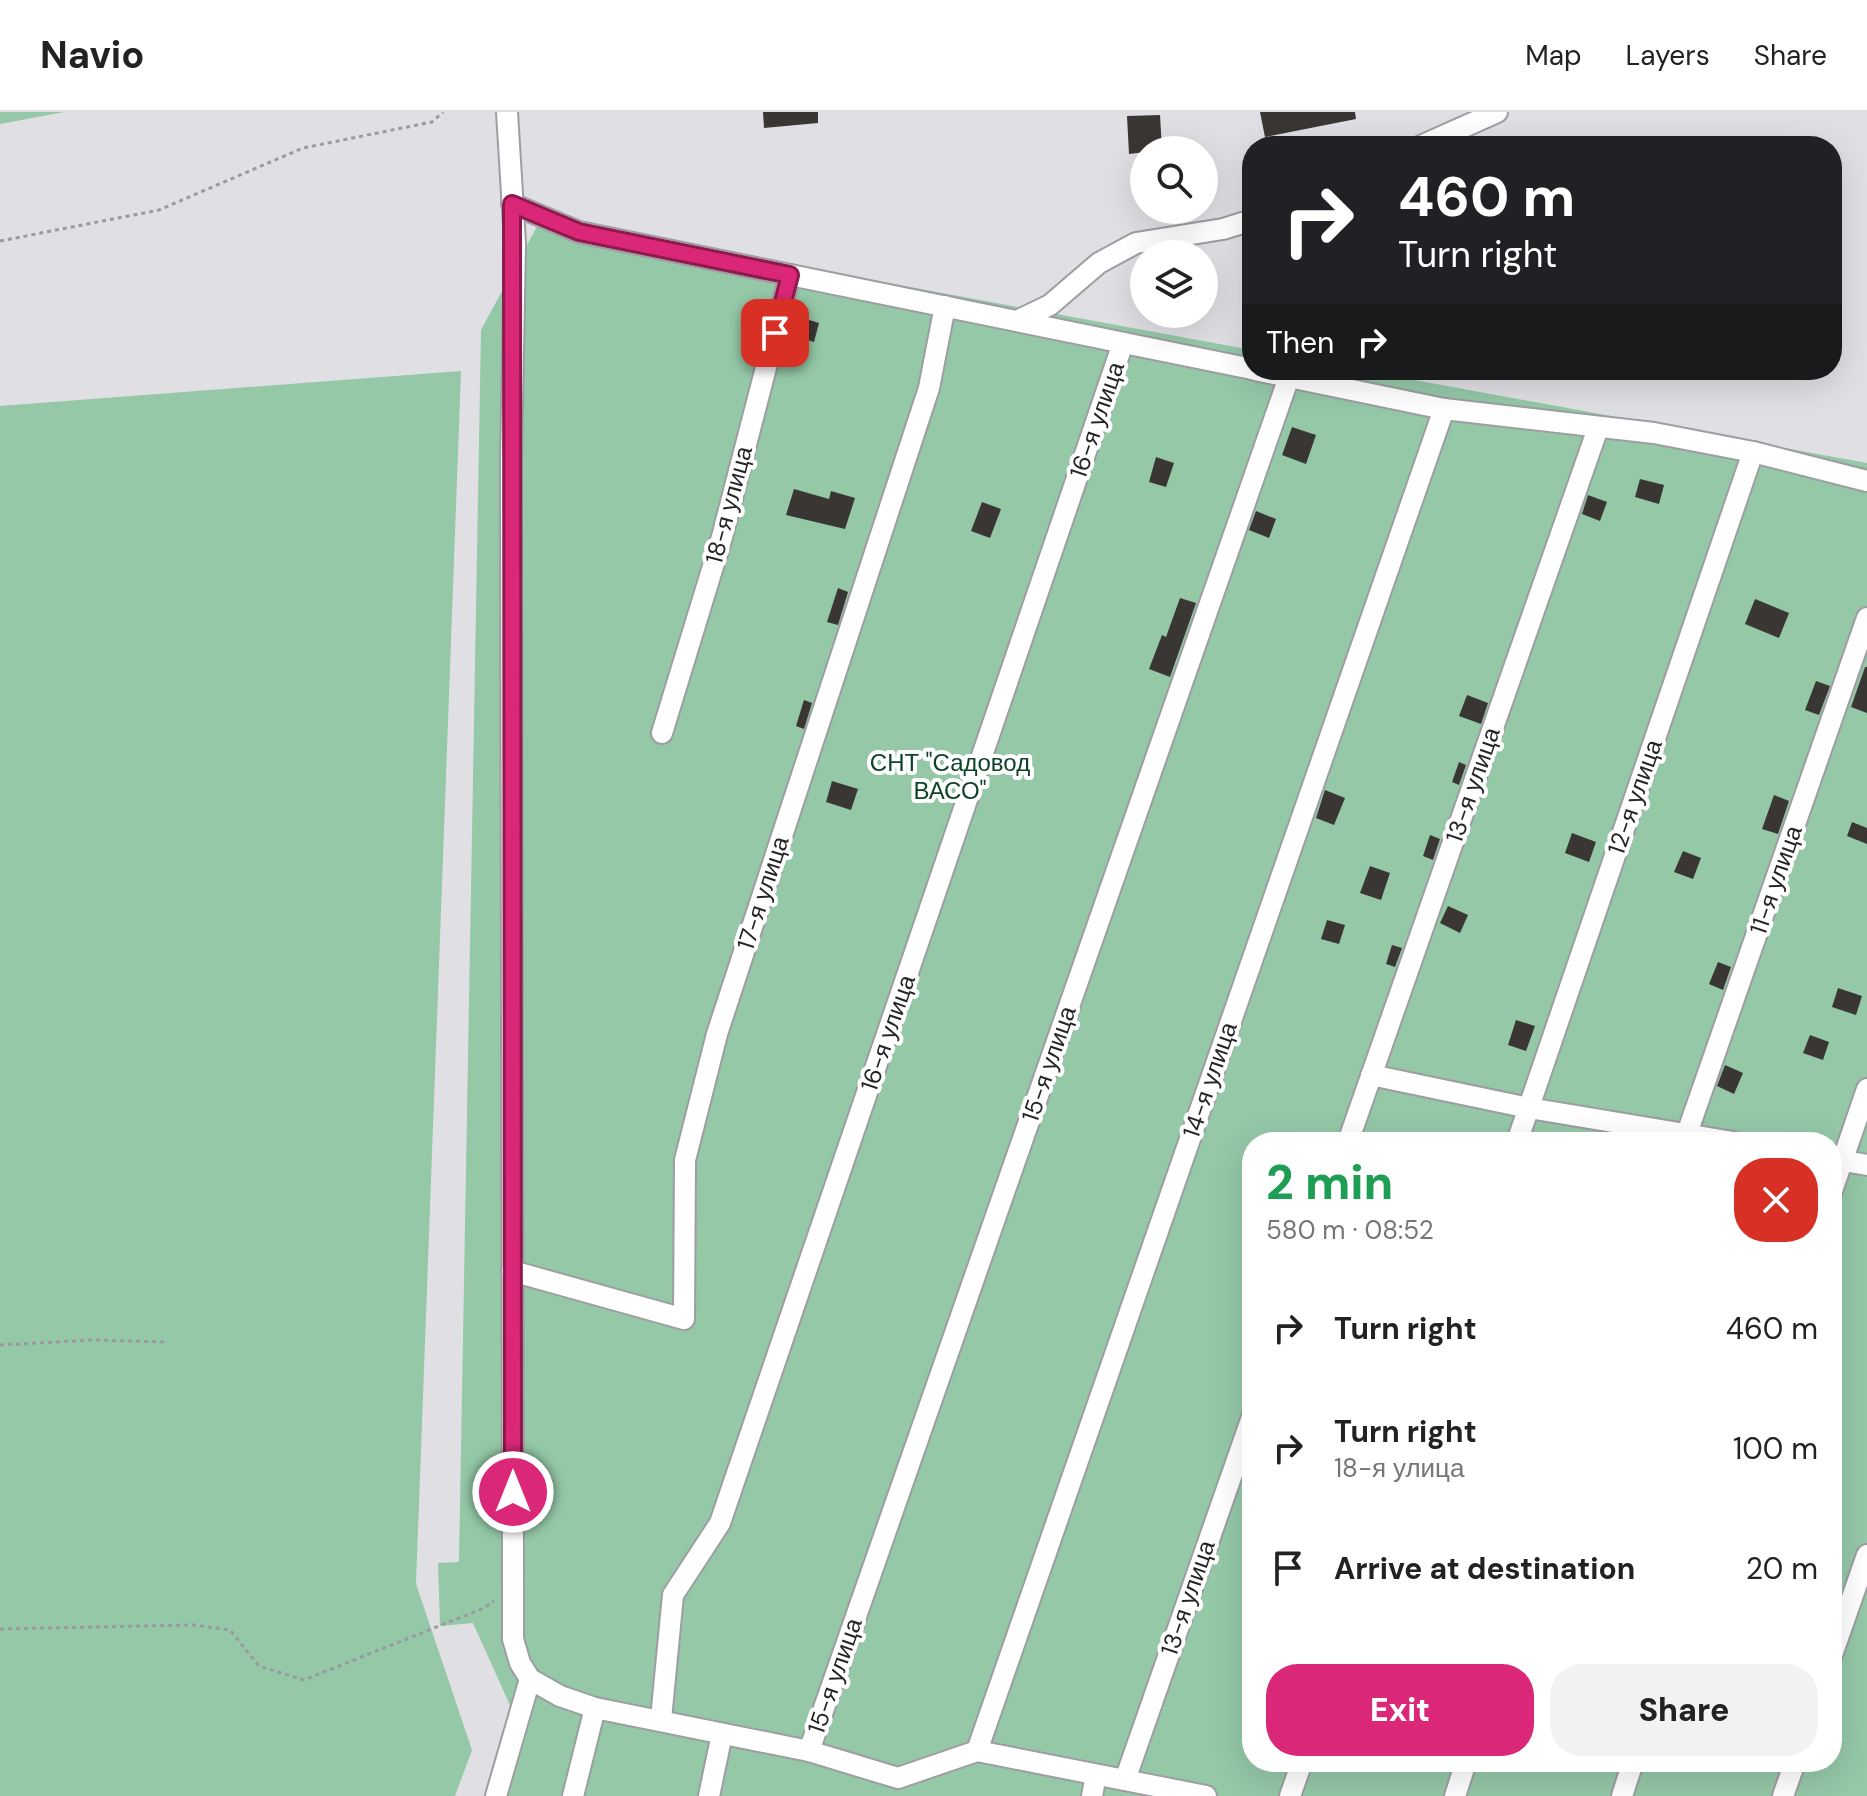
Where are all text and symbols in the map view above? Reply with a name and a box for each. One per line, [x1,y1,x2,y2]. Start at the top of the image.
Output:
text: Navio [40,30,144,80]
text: Map [1525,37,1582,74]
text: Layers [1626,37,1710,74]
text: Share [1754,37,1827,74]
map controls [1130,136,1218,328]
button: search [1130,136,1218,224]
text: 460 m [1398,160,1575,233]
icon: right [1266,168,1370,272]
text: Turn right [1398,231,1557,278]
button: layers [1130,240,1218,328]
pin [741,299,809,367]
icon: arrive [753,311,797,355]
icon: right [1350,320,1394,364]
text: Then [1266,323,1334,362]
street label: 16-я улица [1062,357,1131,482]
street label: 18-я улица [698,442,759,567]
street label: 13-я улица [1438,722,1507,847]
street label: 12-я улица [1600,735,1669,858]
park label: СНТ "Садовод ВАСО" [870,747,1030,806]
street label: 11-я улица [1742,821,1809,938]
street label: 17-я улица [730,831,796,954]
street label: 16-я улица [853,970,922,1095]
street label: 15-я улица [1014,1001,1083,1126]
street label: 14-я улица [1175,1017,1244,1142]
text: 2 min [1266,1151,1393,1214]
button: close [1734,1158,1818,1242]
text: 580 m · 08:52 [1266,1213,1434,1247]
icon: right [1266,1306,1310,1350]
text: Turn right [1334,1309,1477,1348]
text: 460 m [1726,1309,1818,1348]
text: Turn right [1334,1412,1477,1451]
icon: right [1266,1426,1310,1470]
text: 100 m [1733,1429,1818,1468]
position arrow [471,1450,555,1534]
text: 18-я улица [1334,1451,1464,1485]
street label: 13-я улица [1153,1535,1222,1660]
icon: arrive [1266,1546,1310,1590]
text: Arrive at destination [1334,1549,1635,1588]
text: 20 m [1746,1549,1818,1588]
street label: 15-я улица [800,1613,869,1738]
button: Exit [1266,1664,1534,1756]
button: Share [1550,1664,1818,1756]

